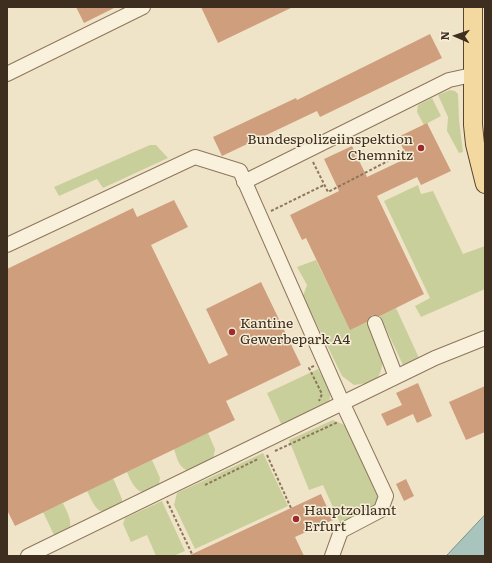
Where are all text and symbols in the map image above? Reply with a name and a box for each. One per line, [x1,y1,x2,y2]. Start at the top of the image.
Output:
north arrow [436,16,476,56]
text: N [436,31,452,40]
place label: Bundespolizeiinspektion Chemnitz [247,132,413,164]
marker: Bundespolizeiinspektion Chemnitz [416,143,426,153]
place label: Kantine Gewerbepark A4 [240,316,350,348]
marker: Kantine Gewerbepark A4 [227,327,237,337]
place label: Hauptzollamt Erfurt [304,503,396,536]
marker: Hauptzollamt Erfurt [291,514,301,524]

